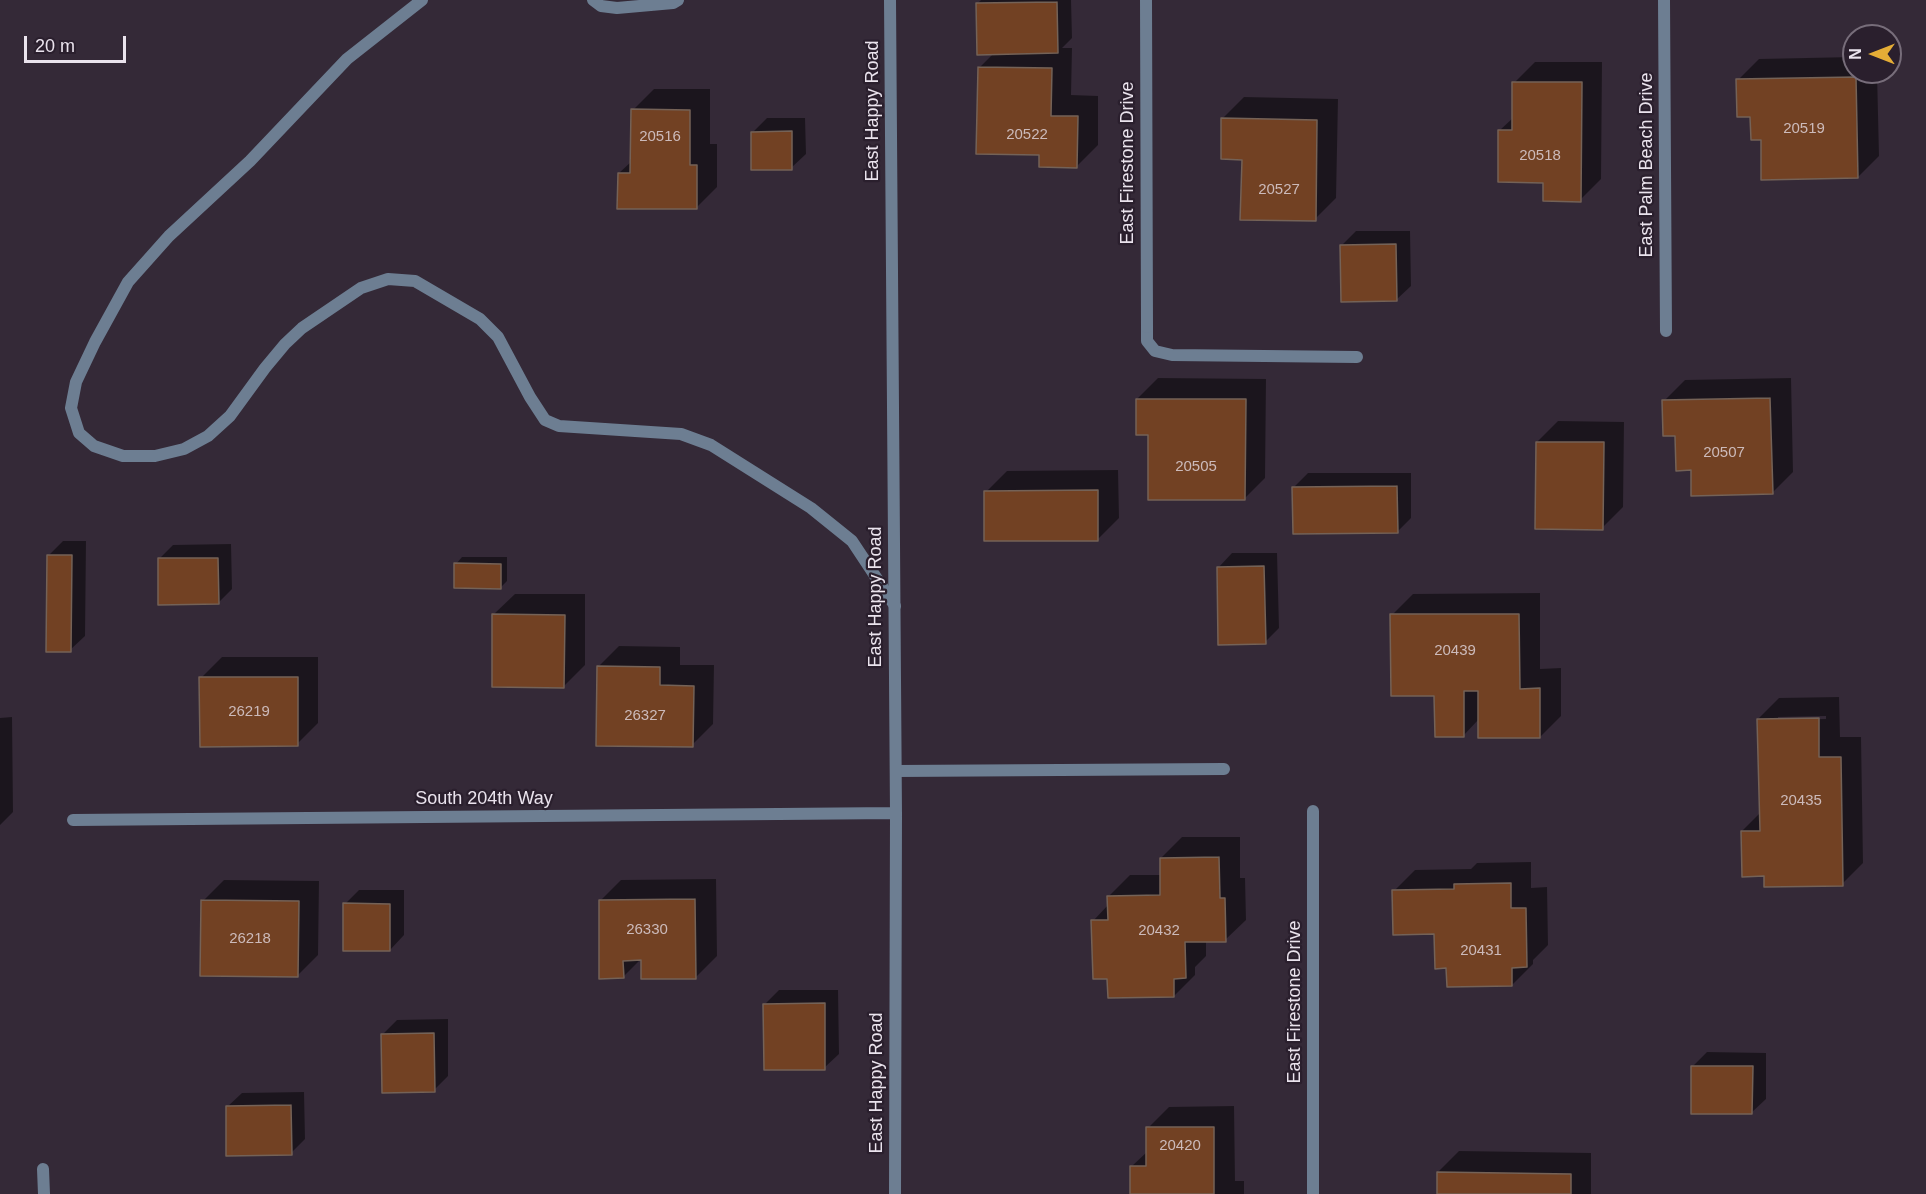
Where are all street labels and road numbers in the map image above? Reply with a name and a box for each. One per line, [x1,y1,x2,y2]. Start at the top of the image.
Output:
street label: East Happy Road [862,40,884,182]
street label: East Palm Beach Drive [1636,72,1658,258]
street label: East Firestone Drive [1117,81,1139,245]
street label: East Happy Road [865,526,887,668]
street label: South 204th Way [415,788,553,810]
street label: East Firestone Drive [1284,920,1306,1084]
street label: East Happy Road [866,1012,888,1154]

